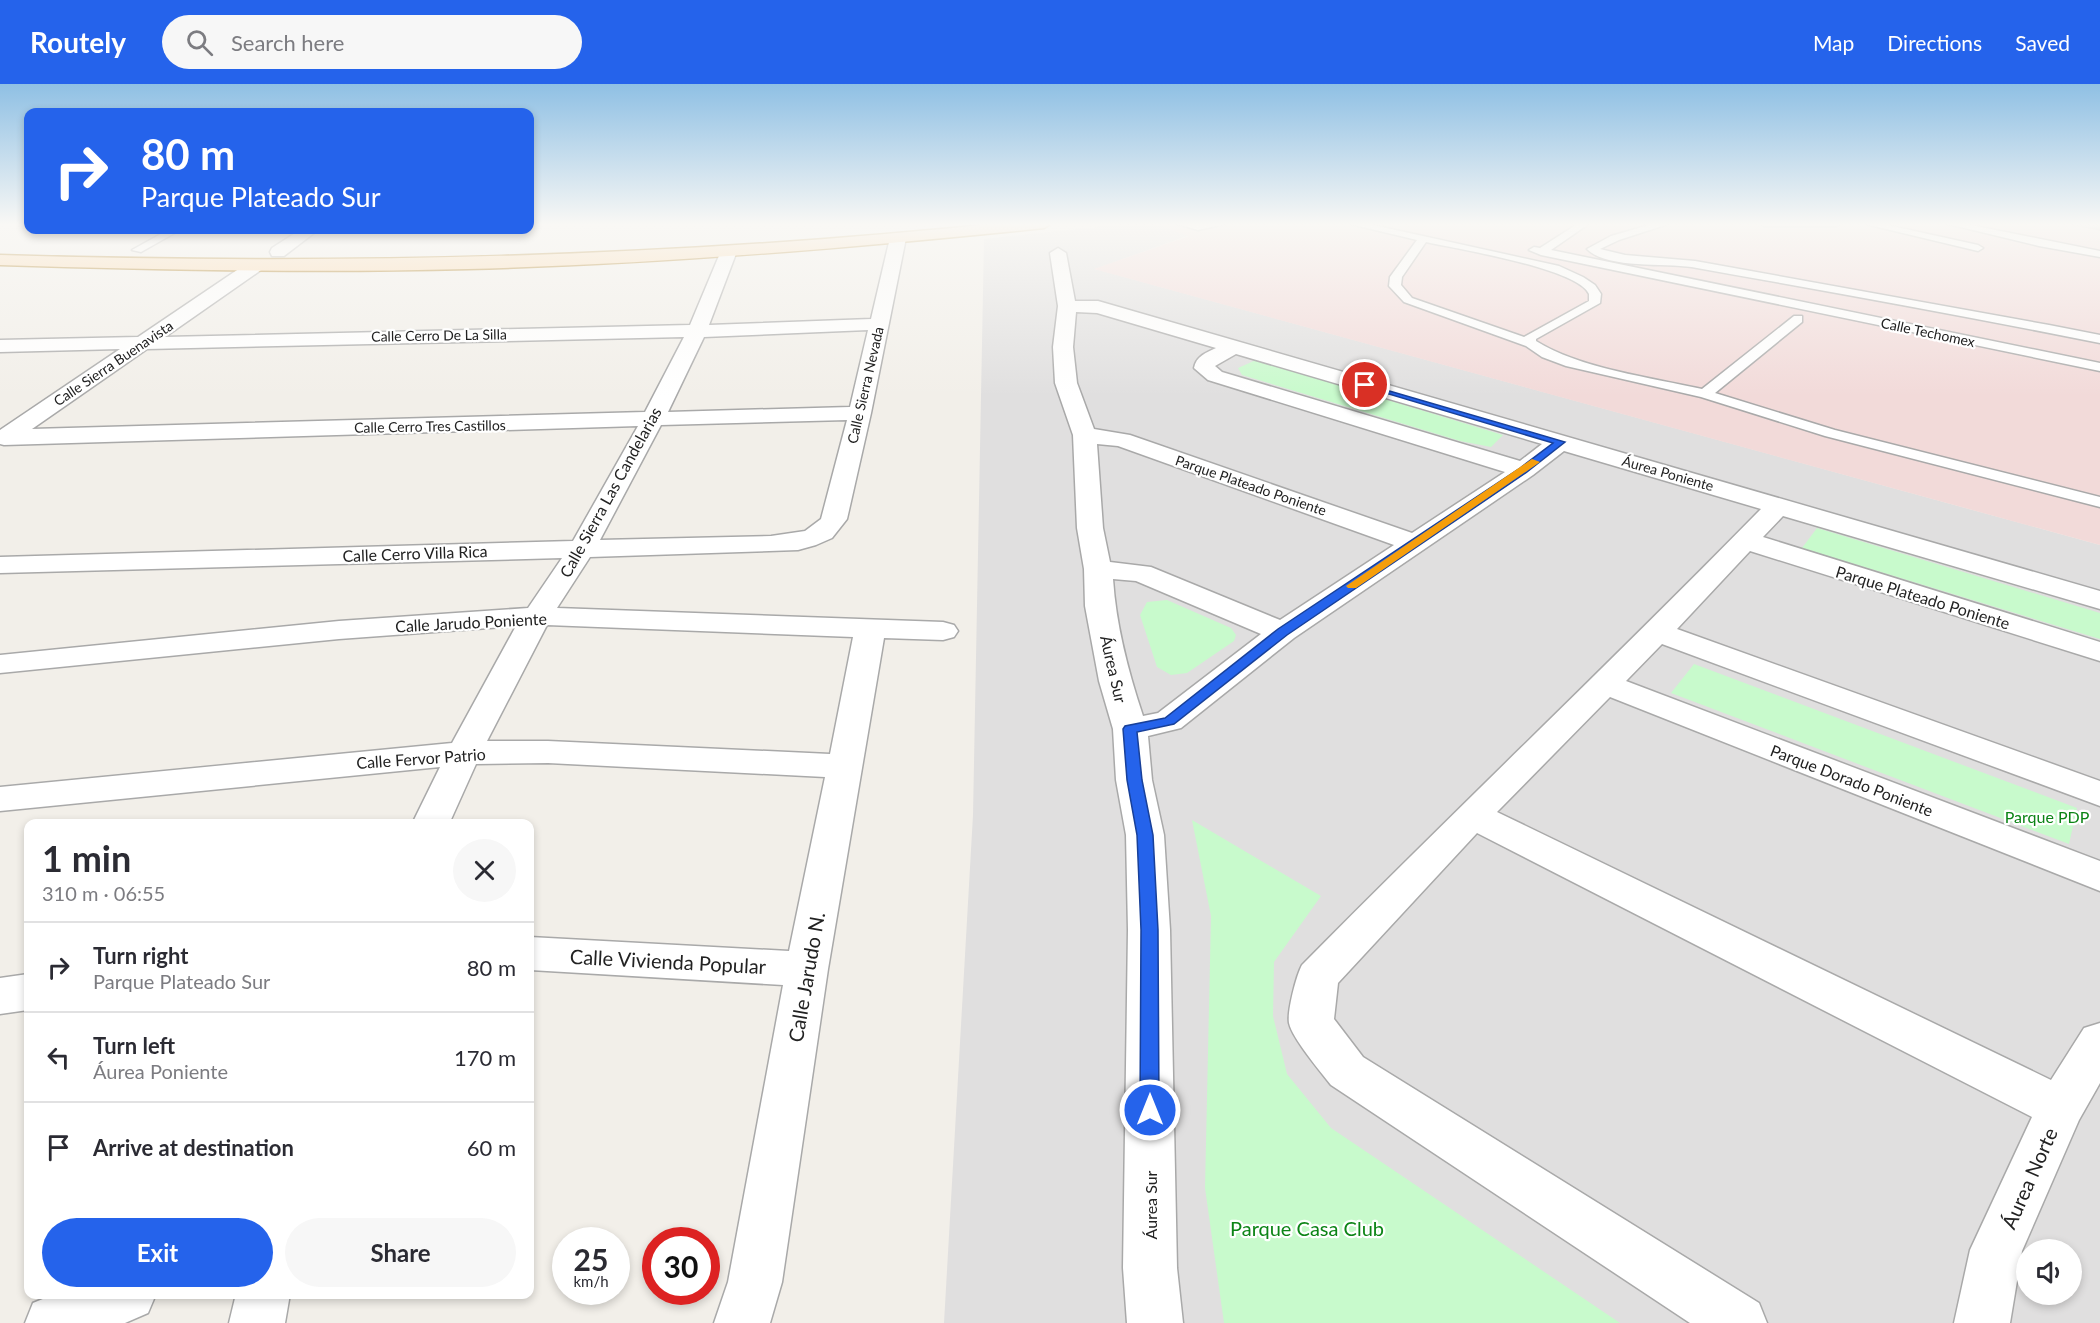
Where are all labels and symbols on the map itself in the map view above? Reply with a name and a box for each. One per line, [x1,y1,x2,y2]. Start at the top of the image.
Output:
street label: Calle Techomex [1879,314,1977,350]
street label: Calle Sierra Buenavista [50,317,176,409]
street label: Calle Cerro De La Silla [371,325,507,345]
street label: Calle Sierra Nevada [843,325,887,445]
pin [1339,359,1390,410]
street label: Calle Sierra Las Candelarias [555,404,665,580]
street label: Calle Cerro Tres Castillos [354,416,506,436]
street label: Parque Plateado Poniente [1173,451,1329,519]
street label: Áurea Poniente [1620,452,1716,494]
street label: Calle Cerro Villa Rica [342,541,488,565]
street label: Parque Plateado Poniente [1834,561,2012,633]
street label: Calle Jarudo Poniente [395,609,547,635]
street label: Áurea Sur [1097,633,1131,705]
street label: Parque Dorado Poniente [1768,740,1936,820]
street label: Calle Fervor Patrio [356,744,486,772]
park label: Parque PDP [2005,807,2090,826]
street label: Calle Jarudo N. [783,910,829,1044]
street label: Calle Vivienda Popular [569,944,767,978]
position arrow [1118,1078,1182,1142]
street label: Áurea Norte [1996,1124,2062,1232]
street label: Áurea Sur [1141,1170,1160,1239]
park label: Parque Casa Club [1230,1216,1384,1240]
speed limit sign: 30 [642,1227,720,1305]

